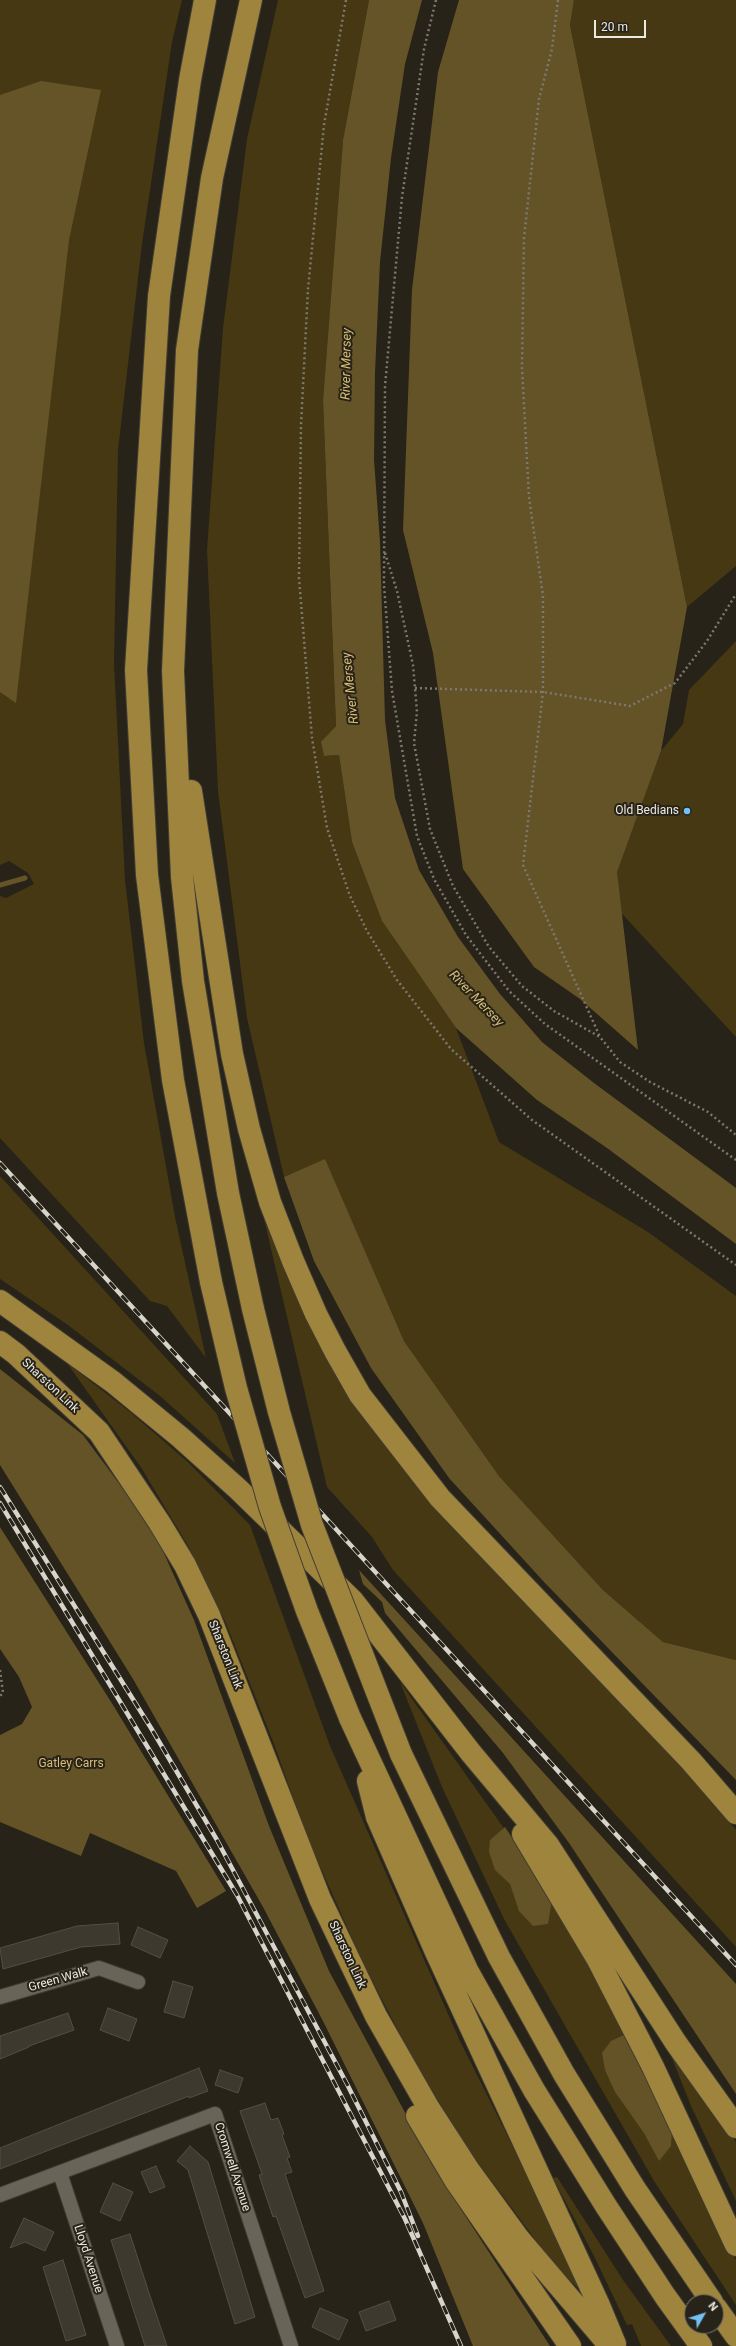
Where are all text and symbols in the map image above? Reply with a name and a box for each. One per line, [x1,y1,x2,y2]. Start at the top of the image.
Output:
scale bar [596,12,648,38]
text: 20 m [601,20,628,34]
water label: River Mersey [339,328,355,400]
water label: River Mersey [339,651,363,725]
place label: Old Bedians [615,804,679,818]
marker: Old Bedians [682,806,692,816]
water label: River Mersey [445,968,507,1030]
street label: Sharston Link [18,1356,82,1416]
street label: Sharston Link [205,1619,245,1691]
park label: Gatley Carrs [38,1757,104,1771]
street label: Sharston Link [325,1919,369,1991]
street label: Green Walk [27,1965,89,1995]
street label: Cromwell Avenue [211,2121,253,2213]
street label: Lloyd Avenue [70,2223,106,2295]
north arrow [684,2294,724,2334]
text: N [705,2300,720,2314]

